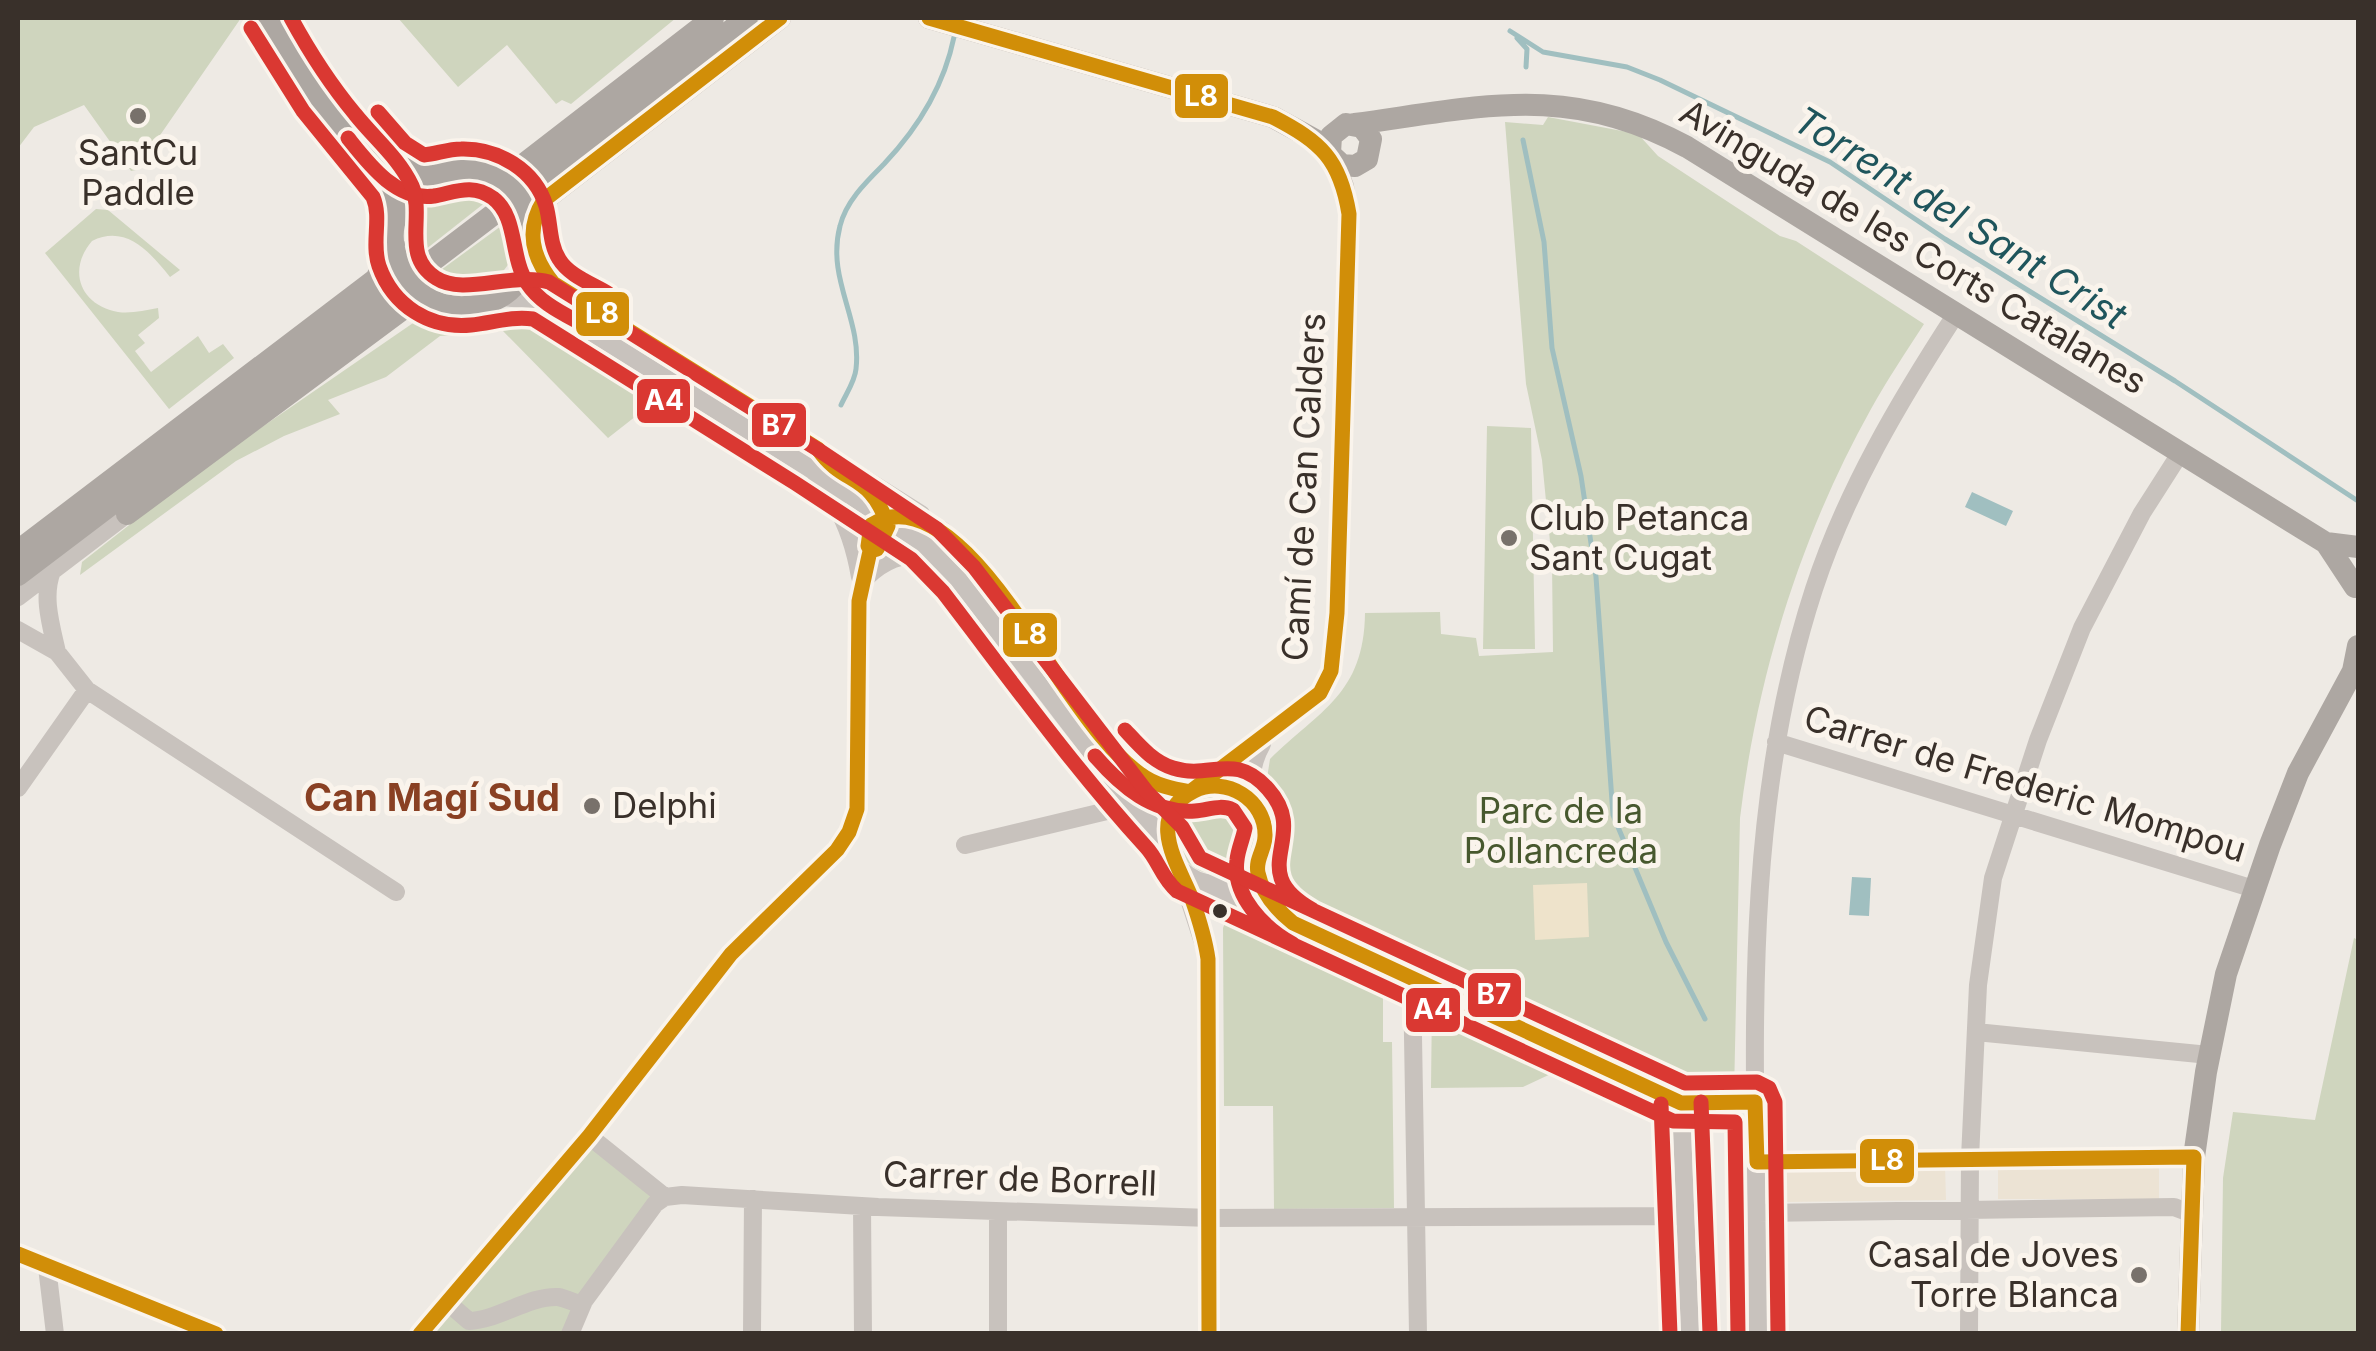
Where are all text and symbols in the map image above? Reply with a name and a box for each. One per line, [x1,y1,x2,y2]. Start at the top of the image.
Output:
line badge: L8 [1173,72,1230,120]
text: L8 [1184,79,1218,113]
street label: Avinguda de les Corts Catalanes [1673,90,2154,402]
water label: Torrent del Sant Crist [1786,96,2136,338]
marker: SantCu Paddle [127,105,149,127]
place label: SantCu Paddle [78,131,198,213]
line badge: L8 [574,290,631,338]
text: L8 [585,296,619,330]
street label: Camí de Can Calders [1273,312,1333,662]
line badge: A4 [635,377,692,425]
text: A4 [644,383,684,417]
line badge: B7 [750,401,808,449]
text: B7 [762,408,796,442]
place label: Club Petanca Sant Cugat [1529,496,1750,578]
marker: Club Petanca Sant Cugat [1498,527,1520,549]
line badge: L8 [1001,611,1059,659]
text: L8 [1013,617,1047,651]
street label: Carrer de Frederic Mompou [1799,696,2251,870]
district label: Can Magí Sud [304,774,560,820]
place label: Delphi [612,784,717,826]
park label: Parc de la Pollancreda [1464,789,1658,871]
marker: Delphi [581,795,603,817]
unlabelled marker [1210,901,1230,921]
line badge: B7 [1466,971,1523,1019]
text: B7 [1477,977,1511,1011]
line badge: A4 [1404,986,1462,1034]
text: A4 [1413,992,1453,1026]
line badge: L8 [1858,1137,1916,1185]
text: L8 [1870,1143,1904,1177]
street label: Carrer de Borrell [882,1152,1158,1204]
place label: Casal de Joves Torre Blanca [1868,1233,2119,1315]
marker: Casal de Joves Torre Blanca [2128,1264,2150,1286]

